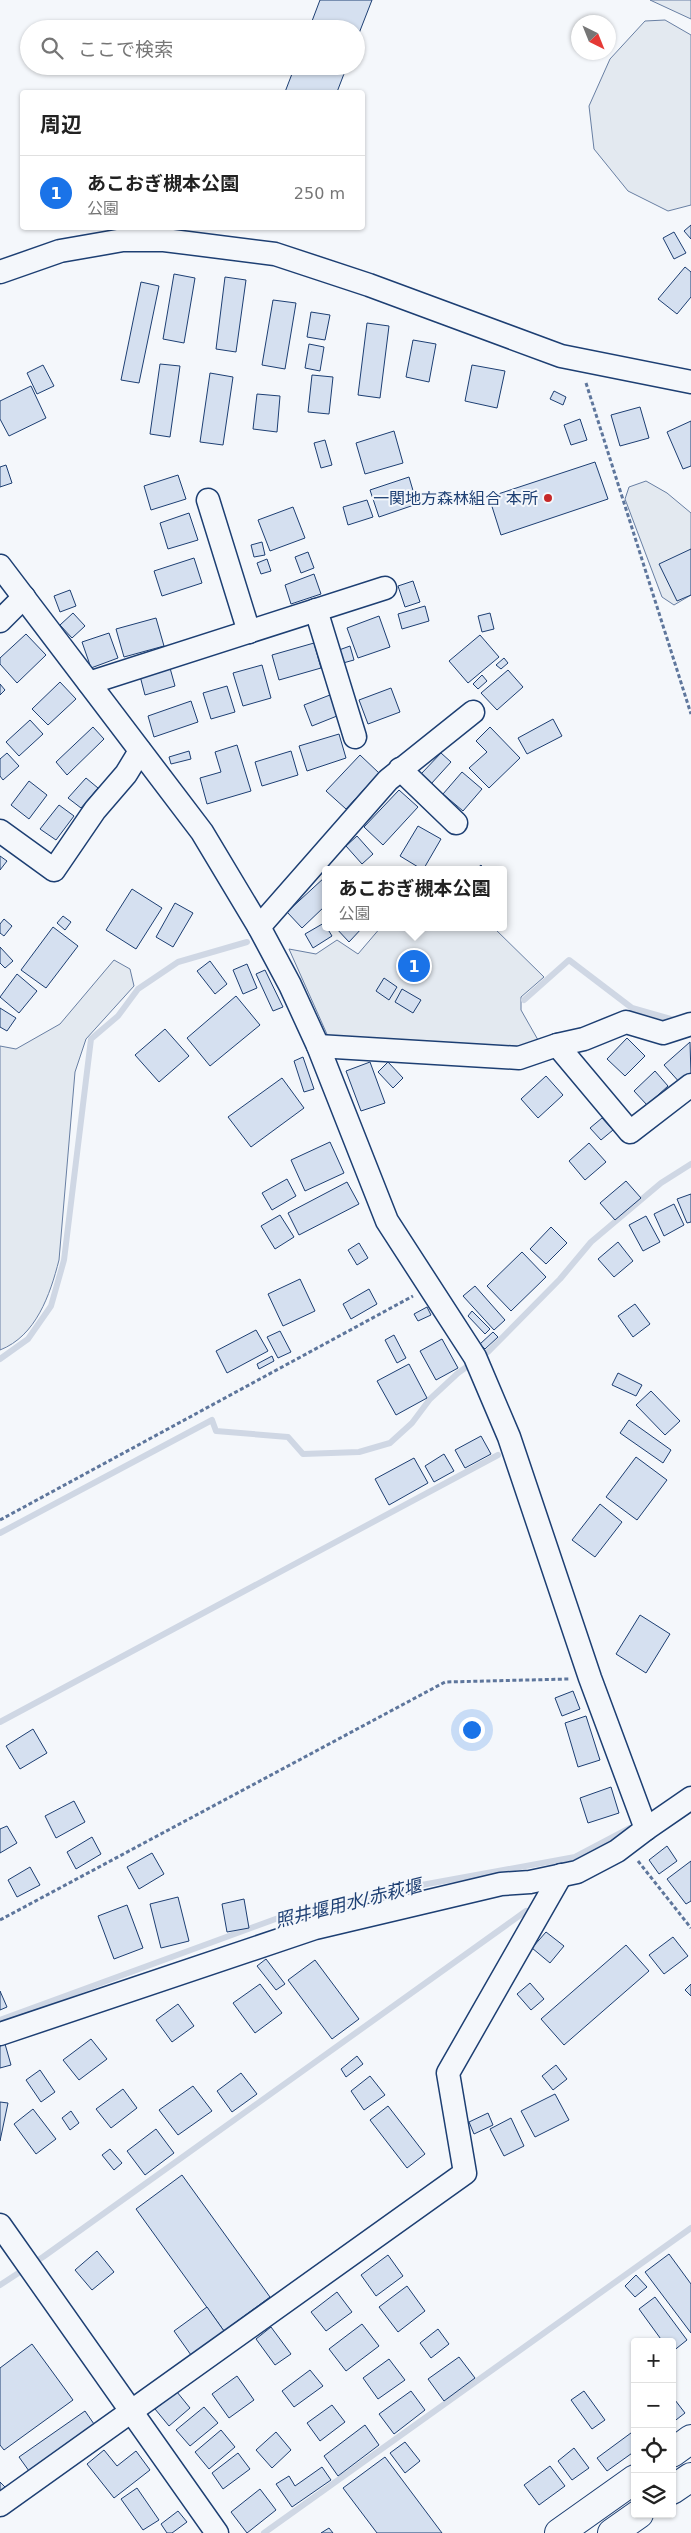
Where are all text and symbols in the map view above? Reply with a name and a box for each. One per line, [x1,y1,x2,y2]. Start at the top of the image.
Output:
north arrow [571,15,616,60]
search box [20,20,365,75]
icon: search [38,34,66,62]
text: ここで検索 [78,38,173,60]
text: 周辺 [40,113,82,137]
text: あこおぎ槻本公園 [87,172,239,194]
text: 1 [50,184,62,203]
text: 250 m [294,184,345,203]
text: 公園 [87,199,119,218]
place label: 一関地方森林組合 本所 [373,489,538,508]
marker: 一関地方森林組合 本所 [542,492,554,504]
popup [322,866,507,931]
text: あこおぎ槻本公園 [338,877,491,899]
text: 公園 [338,904,371,923]
pin: 1 [398,947,430,985]
your location [459,1717,485,1743]
water label: 照井堰用水/赤萩堰 [273,1874,426,1931]
map controls [631,2338,676,2518]
button: + [631,2338,676,2383]
button: − [631,2383,676,2428]
button: locate [631,2428,676,2473]
button: layers [631,2473,676,2518]

